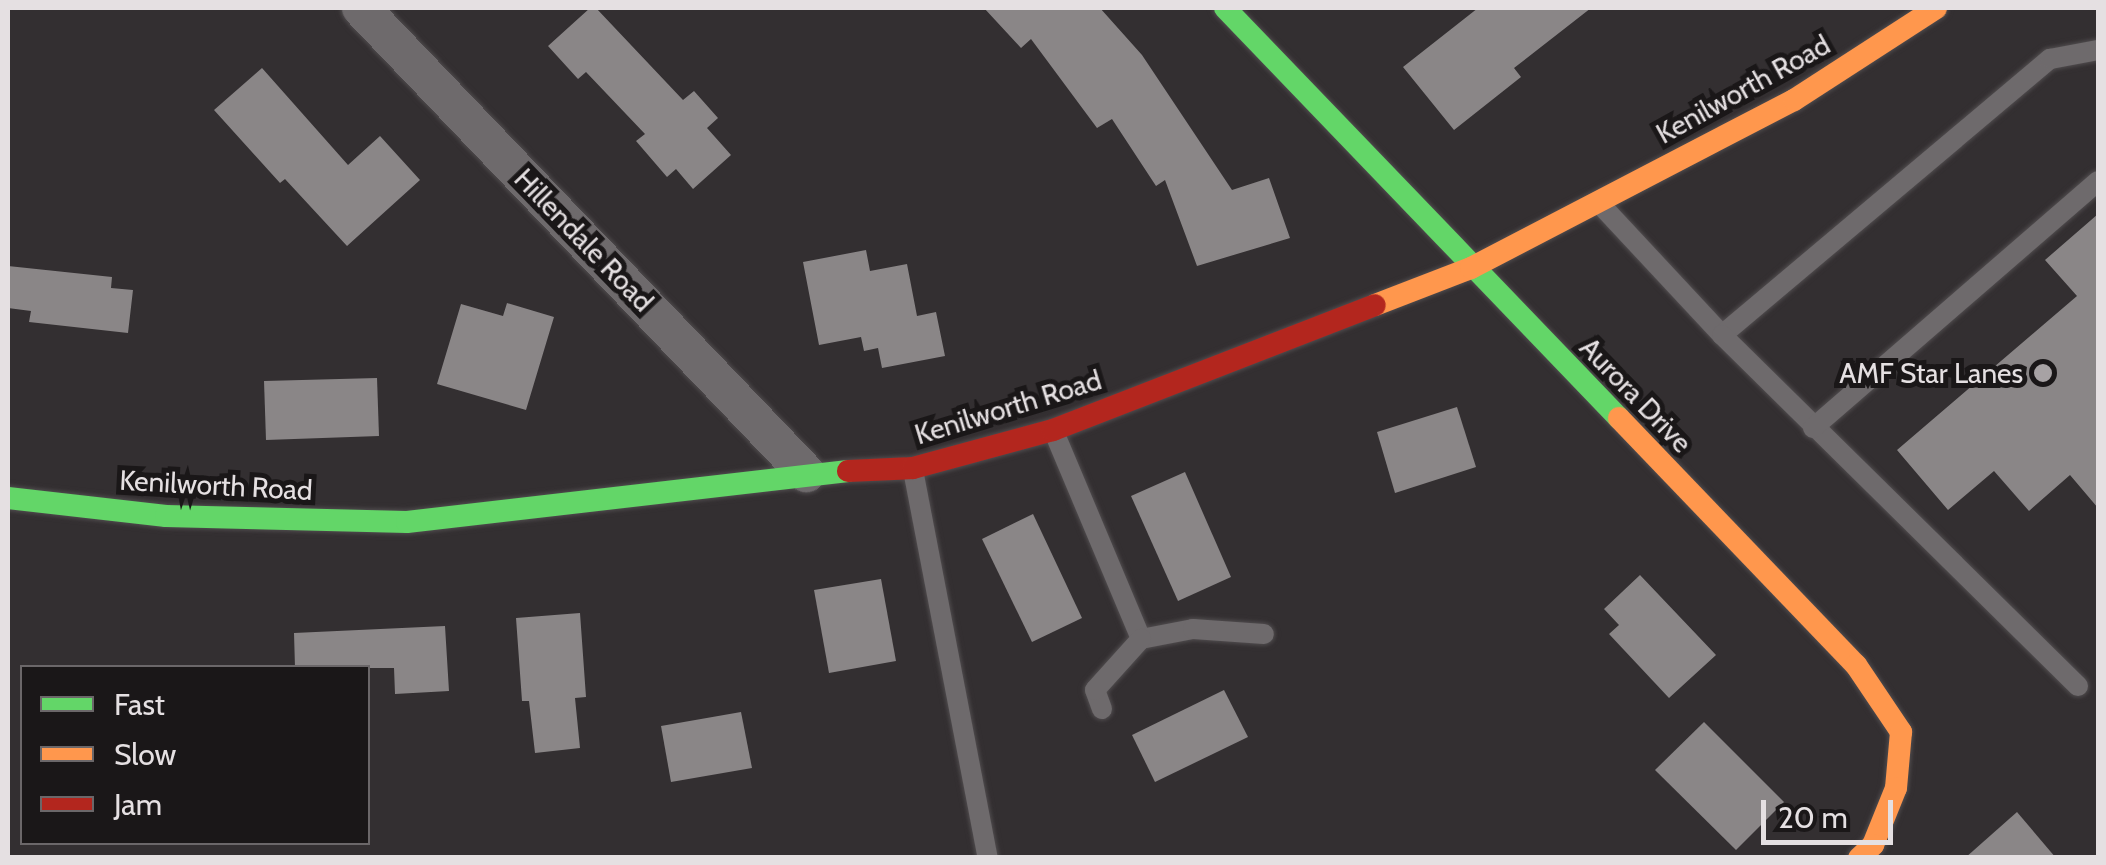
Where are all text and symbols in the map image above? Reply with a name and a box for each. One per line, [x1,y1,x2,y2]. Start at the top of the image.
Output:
street label: Kenilworth Road [1650,27,1836,151]
street label: Hillendale Road [508,162,660,318]
street label: Aurora Drive [1573,331,1699,459]
place label: AMF Star Lanes [1839,356,2023,390]
marker: AMF Star Lanes [2032,362,2054,384]
street label: Kenilworth Road [911,363,1105,451]
street label: Kenilworth Road [119,463,313,507]
legend [20,665,370,845]
text: Fast [114,686,165,723]
text: Slow [114,736,176,773]
scale bar [1766,780,1898,842]
text: Jam [114,786,162,823]
text: 20 m [1778,799,1848,836]

